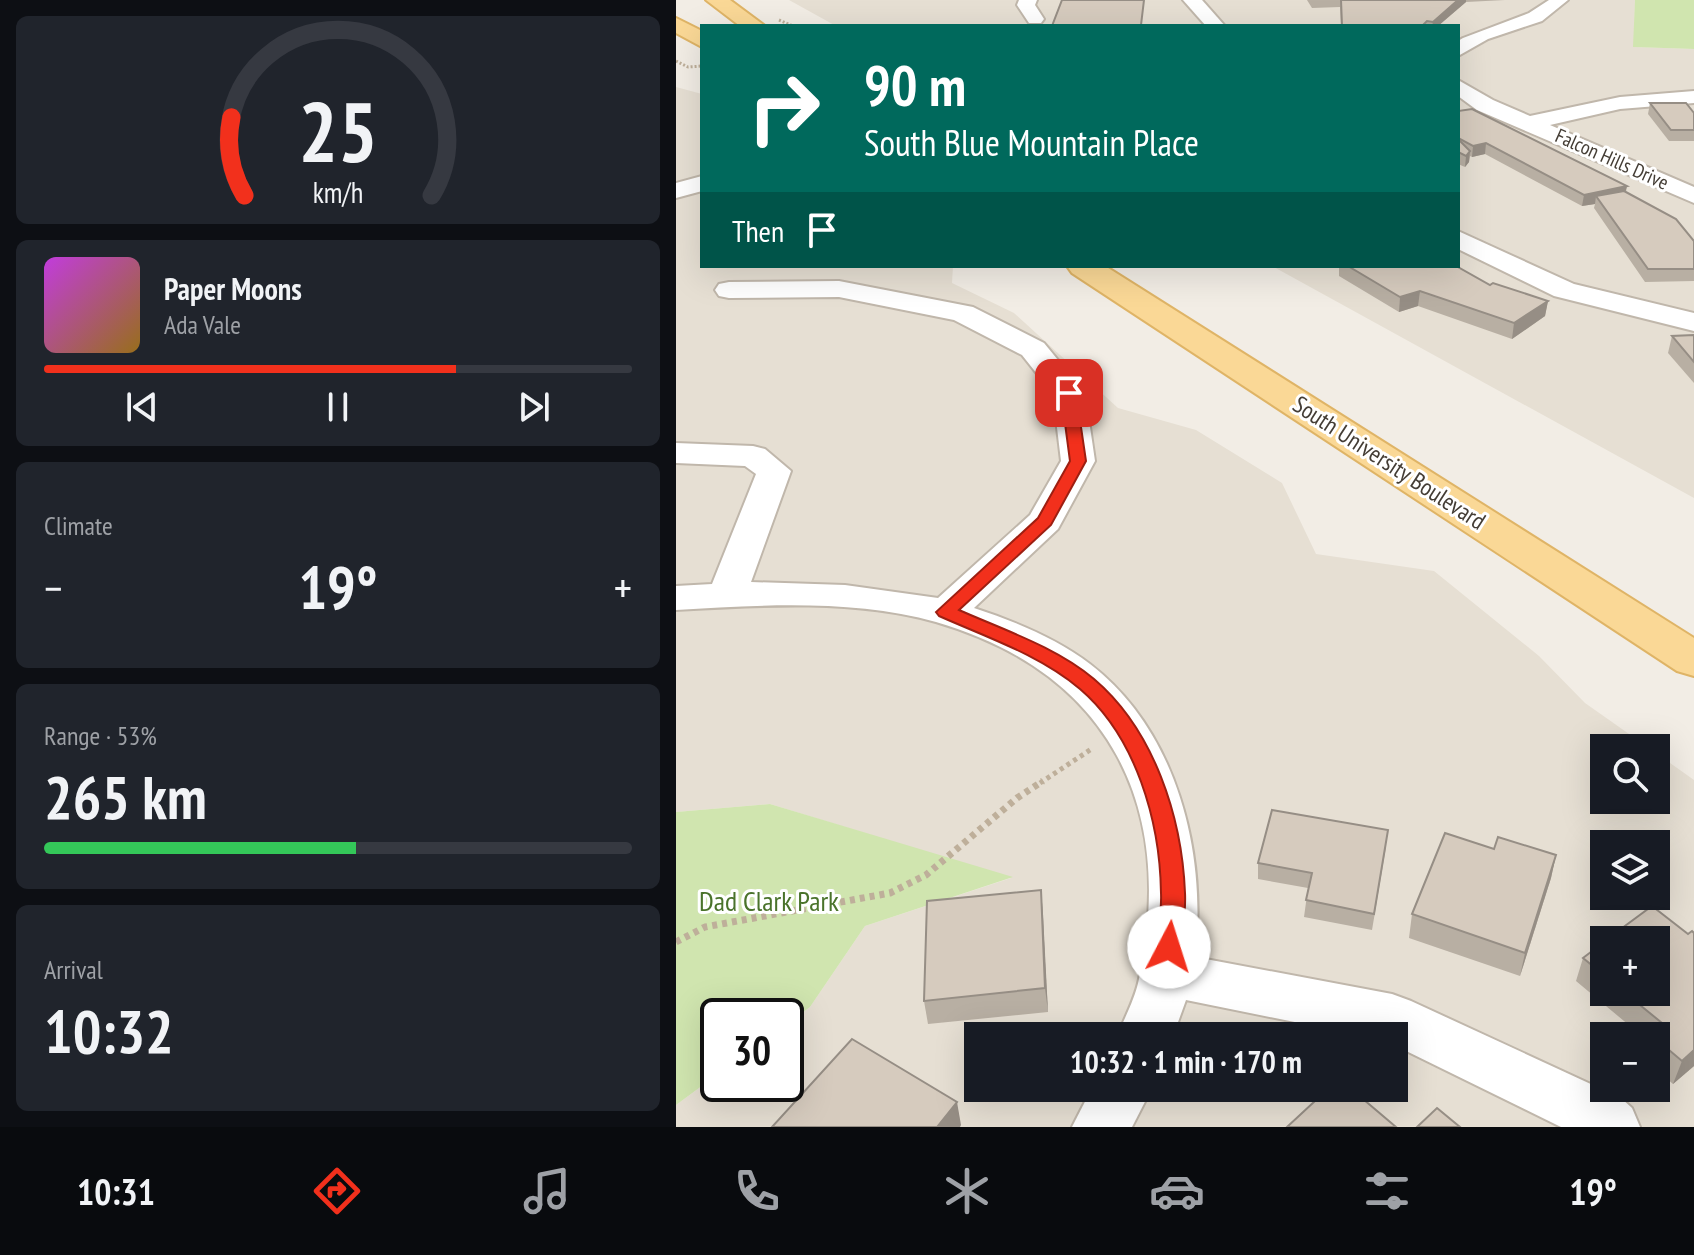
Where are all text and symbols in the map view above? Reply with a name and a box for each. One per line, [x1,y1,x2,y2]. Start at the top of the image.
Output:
text: 90 m [864,49,966,121]
icon: right [732,56,836,160]
text: 25 [298,77,378,185]
text: South Blue Mountain Place [864,119,1199,166]
street label: Falcon Hills Drive [1551,122,1673,196]
text: km/h [313,174,363,211]
icon: arrive [800,208,844,252]
text: Then [732,211,784,250]
text: Paper Moons [164,269,302,308]
text: Ada Vale [164,308,241,341]
pin [1035,359,1103,427]
icon: arrive [1047,371,1091,415]
icon: previous [120,385,164,429]
icon: pause [316,385,360,429]
icon: next [512,385,556,429]
street label: South University Boulevard [1287,389,1491,536]
text: Climate [44,509,113,542]
text: 19° [298,548,378,626]
text: − [44,559,62,616]
text: + [614,559,632,616]
text: Range · 53% [44,719,157,752]
map controls [1590,734,1670,1102]
button: search [1590,734,1670,814]
text: 265 km [44,758,207,836]
button: layers [1590,830,1670,910]
park label: Dad Clark Park [699,882,839,919]
position arrow [1127,905,1211,989]
button: + [1590,926,1670,1006]
text: Arrival [44,953,103,986]
text: 10:32 [44,992,174,1070]
speed limit sign: 30 [700,998,804,1102]
button: − [1590,1022,1670,1102]
text: 10:32 · 1 min · 170 m [1070,1042,1302,1081]
icon: directions [309,1163,365,1219]
icon: music [519,1163,575,1219]
icon: phone [729,1163,785,1219]
icon: climate [939,1163,995,1219]
icon: car [1149,1163,1205,1219]
icon: filters [1359,1163,1415,1219]
text: 10:31 [77,1168,155,1215]
text: 19° [1569,1168,1617,1215]

